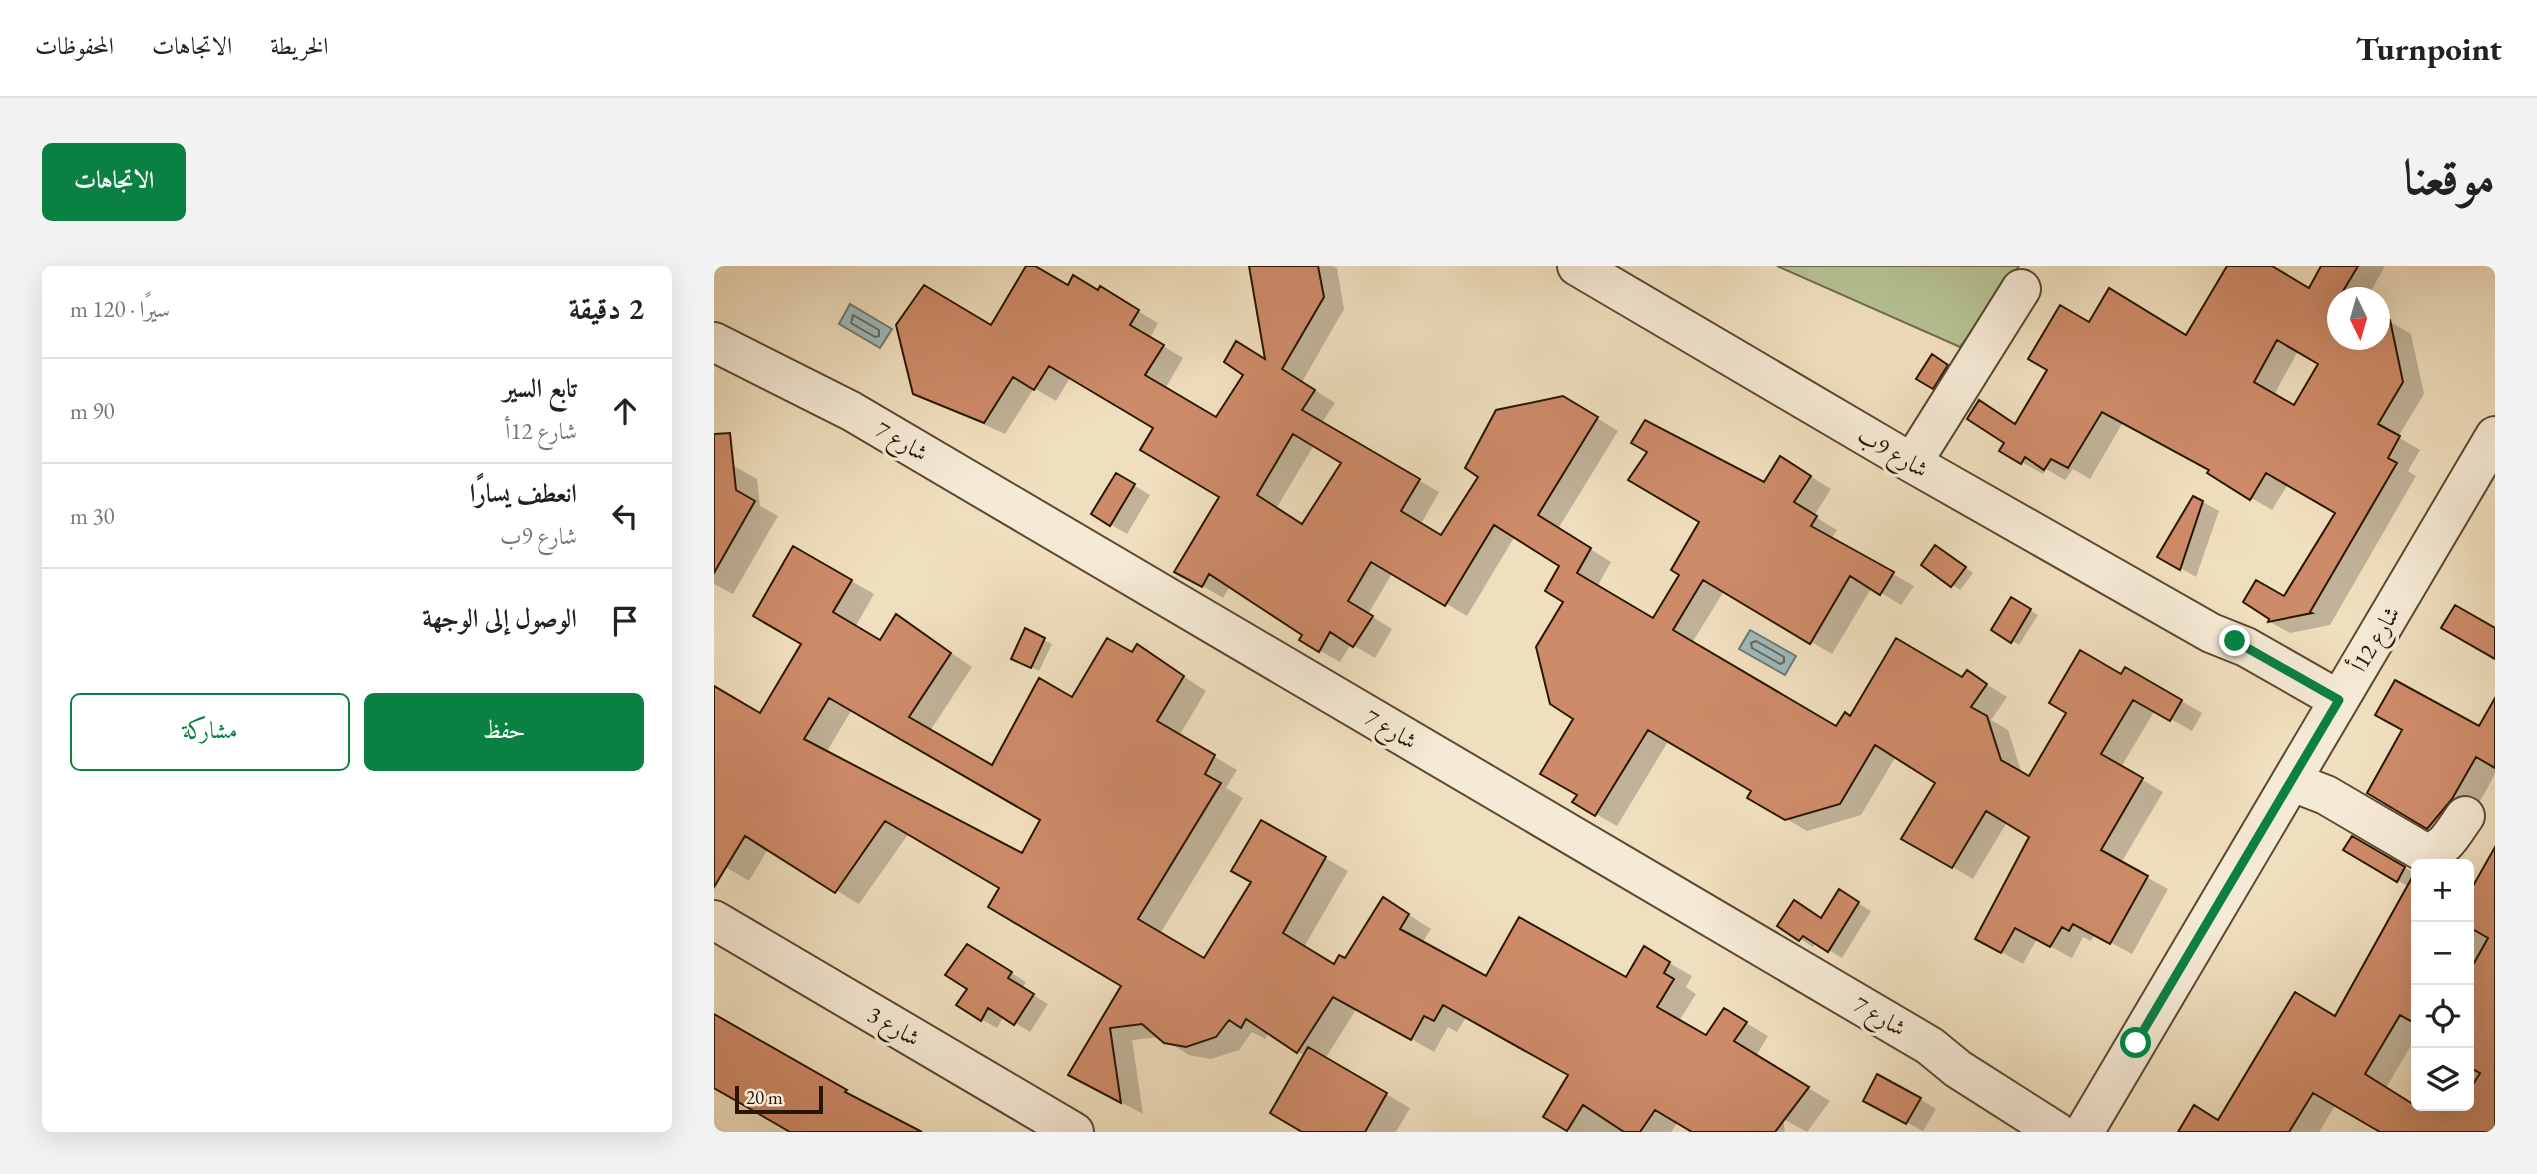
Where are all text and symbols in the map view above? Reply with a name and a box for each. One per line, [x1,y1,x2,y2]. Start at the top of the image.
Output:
text: Turnpoint [2356,27,2502,70]
text: المحفوظات [35,30,114,61]
text: الاتجاهات [152,30,232,61]
text: الخريطة [270,30,329,61]
button: الاتجاهات [42,143,186,221]
text: موقعنا [2403,145,2495,209]
north arrow [2327,287,2390,350]
text: 2 دقيقة [569,289,644,328]
text: سيرًا · 120 m [70,294,170,324]
text: تابع السير [503,371,577,405]
icon: ahead [606,392,644,430]
text: 90 m [70,396,115,426]
street label: شارع 7 [868,414,934,472]
text: شارع 12أ [505,416,577,446]
street label: شارع 9ب [1850,420,1934,489]
text: انعطف يسارًا [470,476,577,510]
icon: left [606,497,644,535]
text: 30 m [70,501,115,531]
text: شارع 9ب [500,521,577,551]
street label: شارع 12أ [2343,600,2411,680]
text: الوصول إلى الوجهة [422,601,577,635]
icon: arrive [606,602,644,640]
route end [2219,625,2250,656]
button: مشاركة [70,693,350,771]
button: حفظ [364,693,644,771]
street label: شارع 7 [1357,702,1423,760]
map controls [2411,859,2474,1111]
button: + [2411,859,2474,922]
button: − [2411,922,2474,985]
button: locate [2411,985,2474,1048]
street label: شارع 7 [1846,989,1912,1047]
street label: شارع 3 [860,999,926,1057]
route start [2120,1027,2151,1058]
button: layers [2411,1048,2474,1111]
scale bar [735,1083,822,1115]
text: 20 m [746,1085,783,1110]

